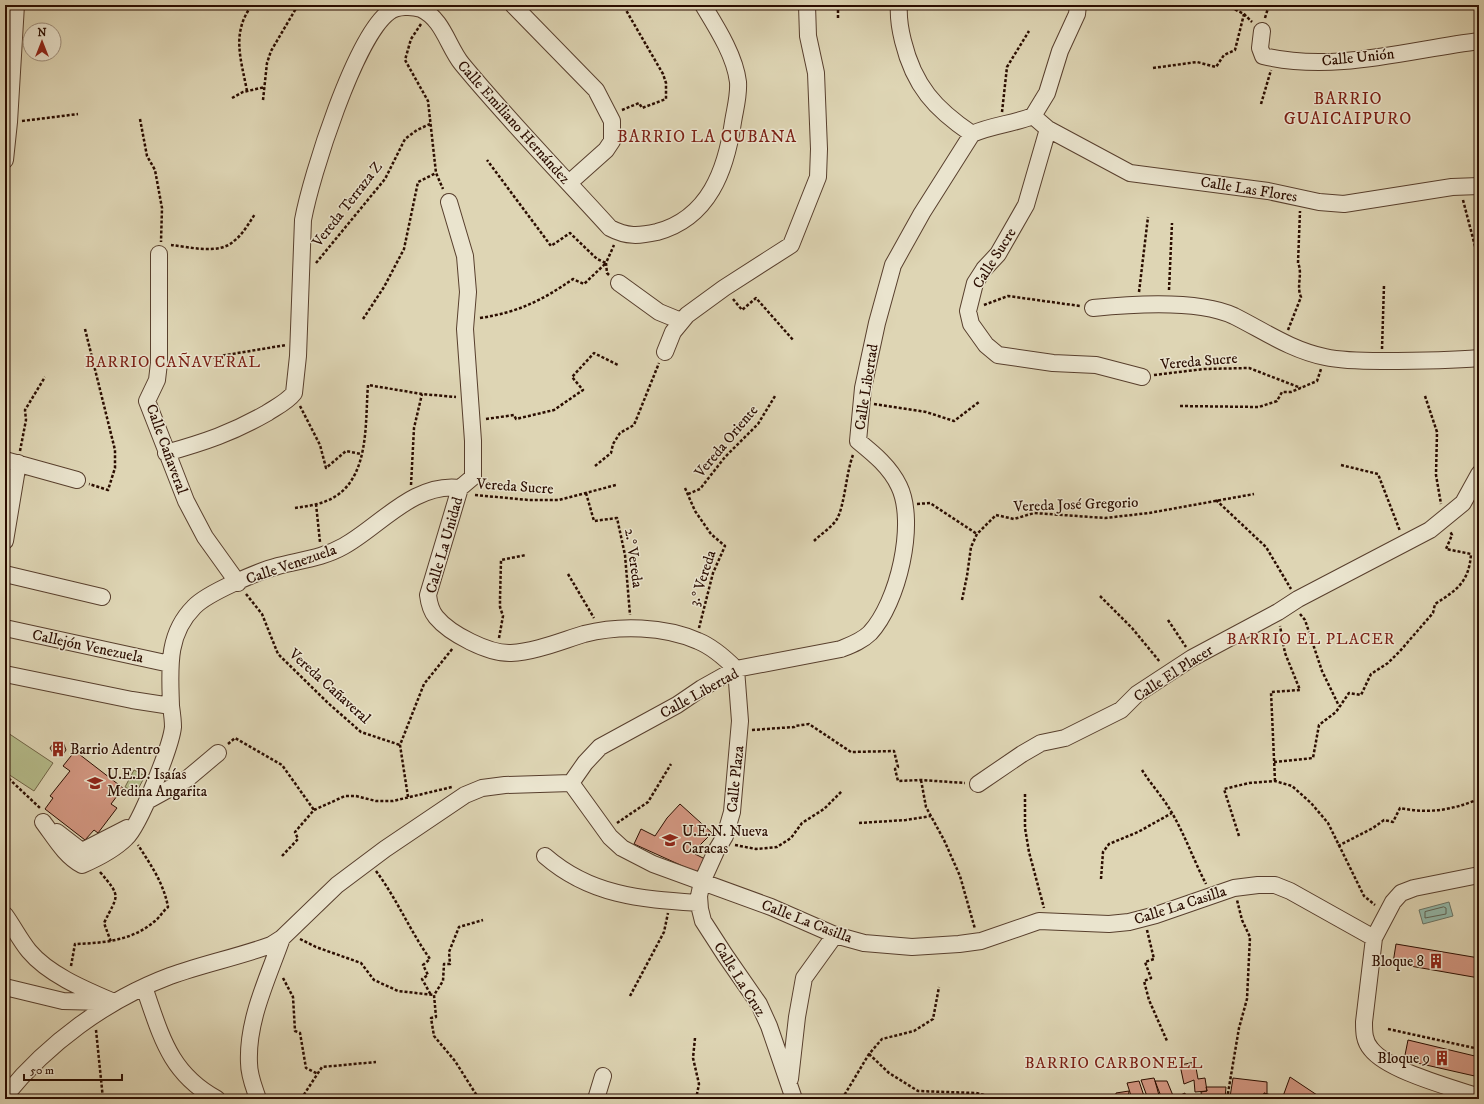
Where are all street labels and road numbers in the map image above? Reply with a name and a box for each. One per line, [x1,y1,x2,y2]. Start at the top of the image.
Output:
street label: Calle Unión [1321,44,1395,71]
street label: Calle Emiliano Hernández [453,57,575,188]
street label: Vereda Terraza Z [308,158,387,252]
street label: Calle Las Flores [1199,172,1299,207]
street label: Calle Sucre [968,224,1021,292]
street label: Calle Libertad [850,342,883,431]
street label: Vereda Sucre [1159,349,1238,374]
street label: Vereda Oriente [690,401,762,482]
street label: Calle Cañaveral [141,402,192,497]
street label: Vereda Sucre [475,474,554,499]
street label: Vereda José Gregorio [1012,493,1139,516]
street label: Calle La Unidad [422,494,467,596]
street label: 2.° Vereda [620,527,647,590]
street label: Calle Venezuela [243,540,340,589]
street label: 3.° Vereda [685,547,721,609]
street label: Callejón Venezuela [31,625,146,668]
street label: Calle El Placer [1130,640,1217,706]
street label: Vereda Cañaveral [284,644,375,728]
street label: Calle Libertad [657,664,742,723]
street label: Calle Plaza [723,744,749,813]
street label: Calle La Casilla [1132,881,1229,929]
street label: Calle La Casilla [759,895,855,948]
street label: Calle La Cruz [709,938,770,1020]

